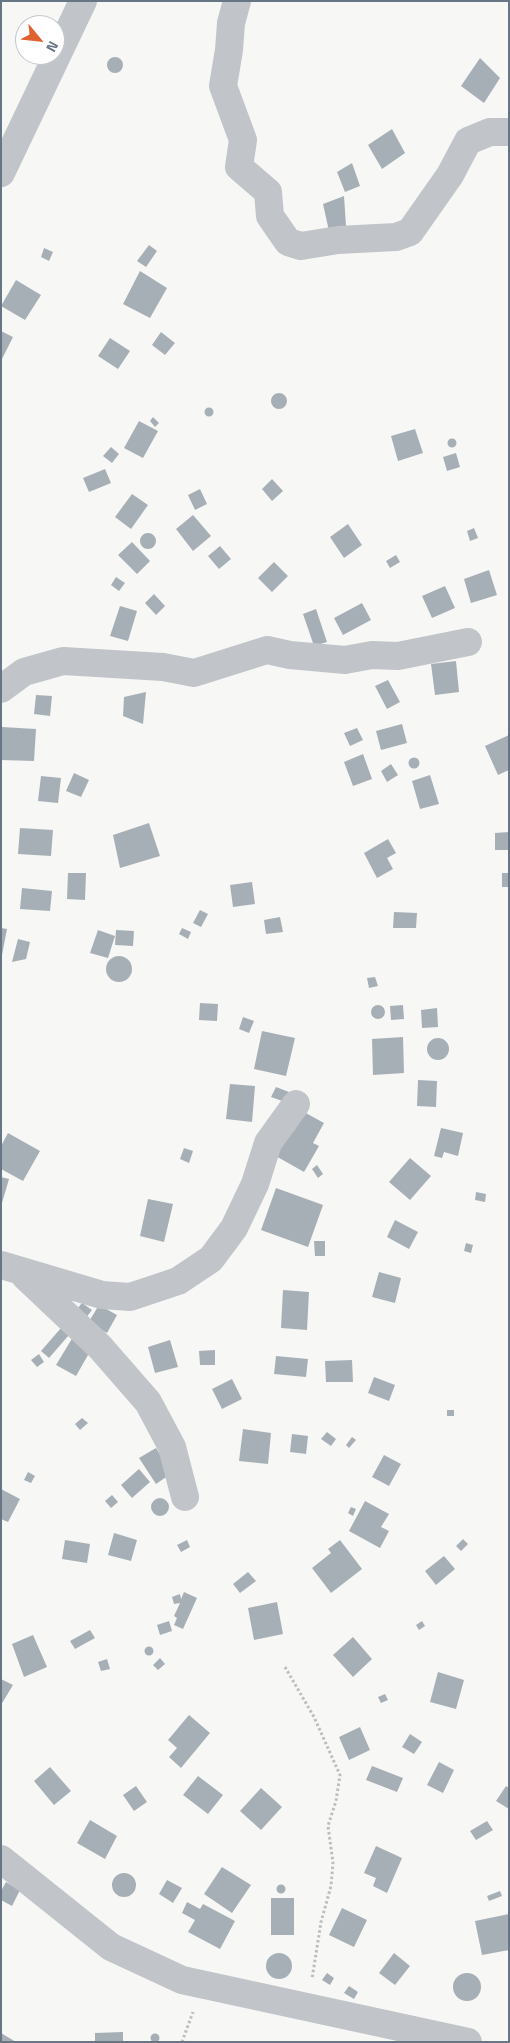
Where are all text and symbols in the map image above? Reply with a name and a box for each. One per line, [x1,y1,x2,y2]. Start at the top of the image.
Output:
north arrow [15,15,65,65]
text: N [41,38,64,56]

